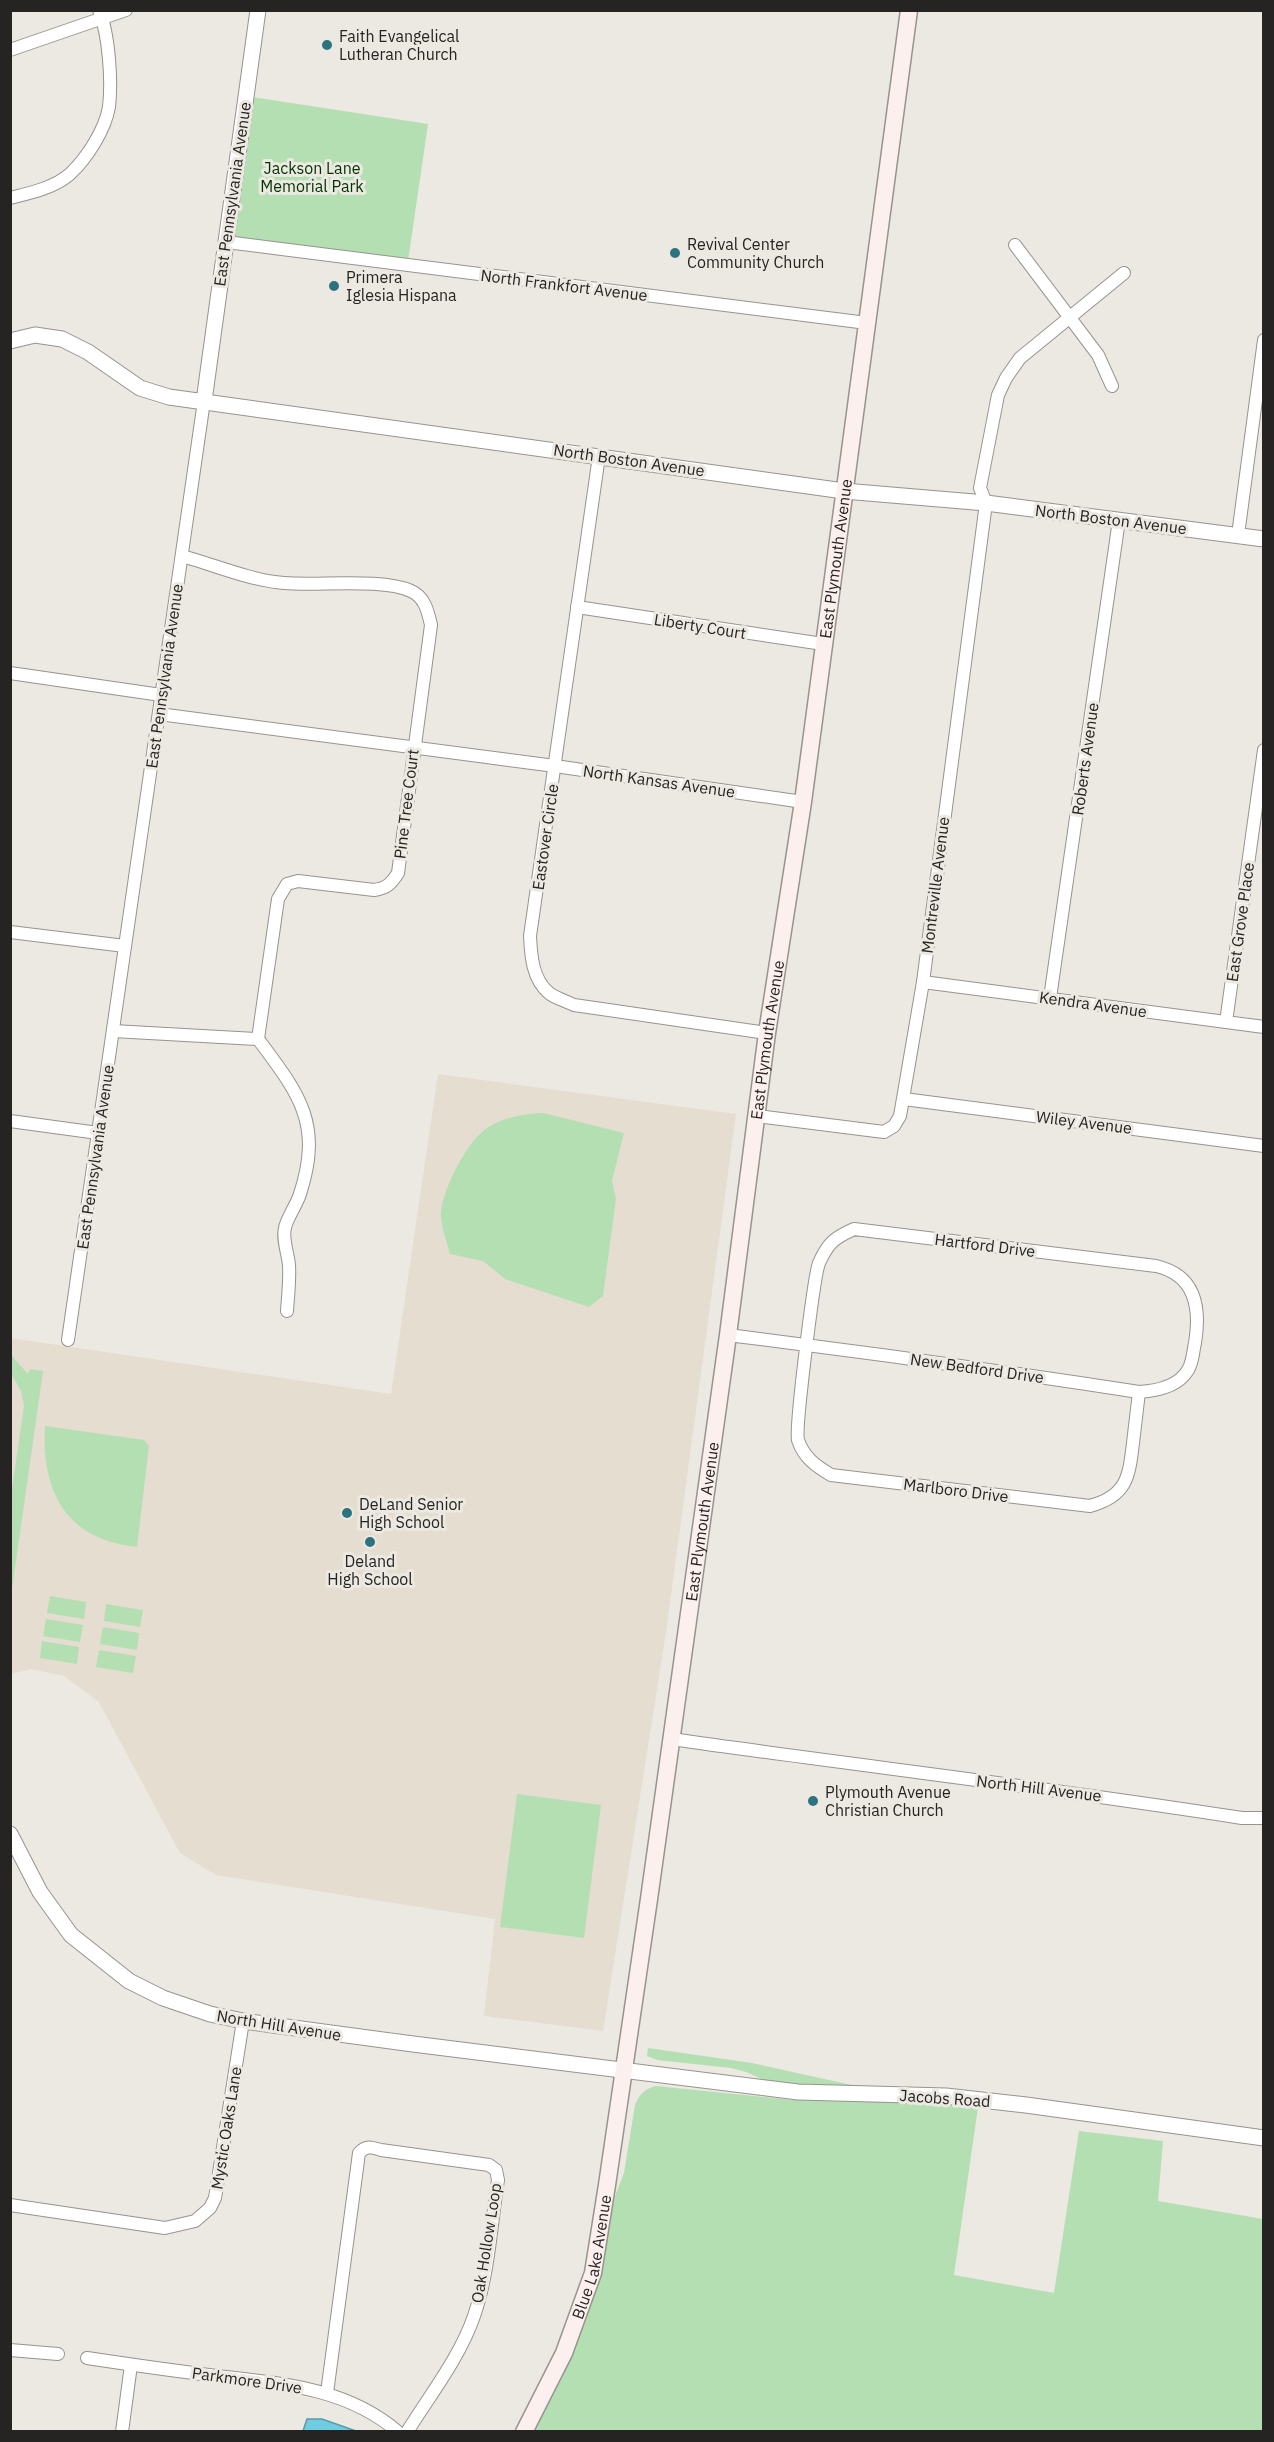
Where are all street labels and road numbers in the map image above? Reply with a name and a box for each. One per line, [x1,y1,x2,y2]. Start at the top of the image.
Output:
street label: East Pennsylvania Avenue [209,100,255,288]
street label: North Frankfort Avenue [479,265,649,305]
street label: North Boston Avenue [552,439,706,481]
street label: East Plymouth Avenue [815,478,856,640]
street label: North Boston Avenue [1034,500,1188,538]
street label: East Pennsylvania Avenue [141,582,187,770]
street label: Liberty Court [653,609,747,643]
street label: Roberts Avenue [1067,701,1103,817]
street label: Pine Tree Court [389,748,423,860]
street label: North Kansas Avenue [582,760,737,802]
street label: Eastover Circle [528,782,562,891]
street label: Montreville Avenue [917,815,953,955]
street label: East Grove Place [1222,861,1258,983]
street label: East Plymouth Avenue [746,959,788,1121]
street label: Kendra Avenue [1038,987,1148,1021]
street label: East Pennsylvania Avenue [72,1063,118,1251]
street label: Wiley Avenue [1035,1106,1133,1138]
street label: Hartford Drive [934,1229,1037,1261]
street label: New Bedford Drive [909,1349,1045,1387]
street label: East Plymouth Avenue [681,1440,723,1603]
street label: Marlboro Drive [902,1474,1010,1506]
street label: North Hill Avenue [975,1770,1103,1806]
street label: North Hill Avenue [215,2005,343,2045]
street label: Mystic Oaks Lane [206,2065,246,2191]
street label: Jacobs Road [899,2085,991,2111]
street label: Oak Hollow Loop [467,2182,505,2304]
street label: Blue Lake Avenue [567,2193,615,2322]
street label: Parkmore Drive [191,2362,303,2398]

